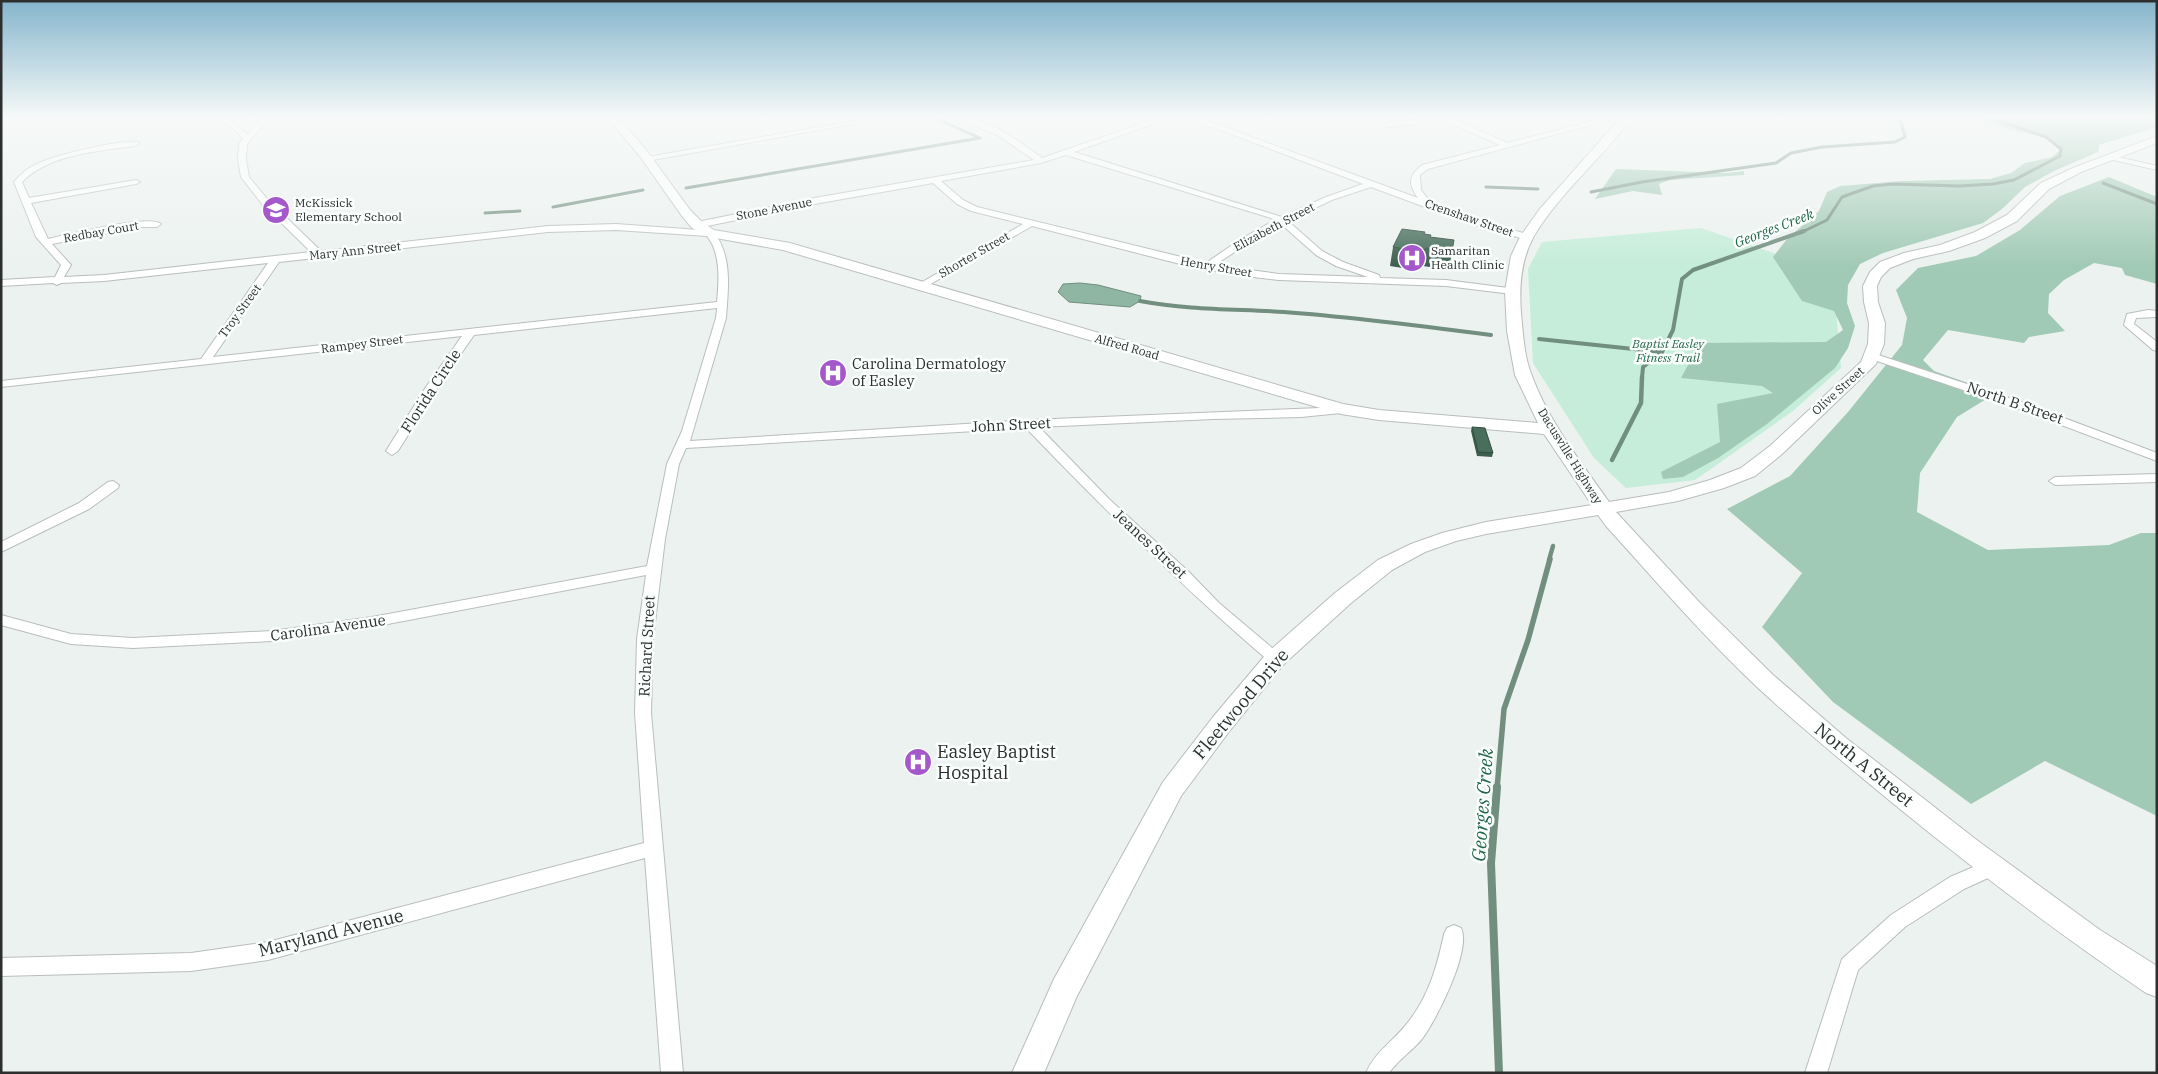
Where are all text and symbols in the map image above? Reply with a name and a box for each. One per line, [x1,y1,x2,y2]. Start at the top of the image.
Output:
street label: Stone Avenue [735,194,813,223]
school or university icon: McKissick Elementary School [261,195,291,225]
place label: McKissick Elementary School [295,195,402,224]
street label: Crenshaw Street [1423,195,1515,240]
street label: Elizabeth Street [1231,199,1317,254]
water label: Georges Creek [1732,204,1817,251]
street label: Redbay Court [62,218,140,246]
street label: Shorter Street [936,228,1012,281]
street label: Mary Ann Street [308,238,401,263]
hospital icon: Samaritan Health Clinic [1397,243,1427,273]
place label: Samaritan Health Clinic [1431,243,1504,272]
street label: Henry Street [1179,253,1253,280]
street label: Troy Street [215,281,264,340]
street label: Alfred Road [1093,330,1161,363]
street label: Rampey Street [320,331,404,356]
park label: Baptist Easley Fitness Trail [1631,336,1705,365]
street label: Florida Circle [396,345,465,436]
place label: Carolina Dermatology of Easley [852,354,1006,390]
hospital icon: Carolina Dermatology of Easley [818,358,848,388]
street label: Olive Street [1808,363,1867,418]
street label: North B Street [1964,377,2066,428]
street label: Dacusville Highway [1535,405,1606,507]
street label: John Street [971,413,1051,436]
street label: Jeanes Street [1110,505,1191,583]
street label: Richard Street [634,595,659,697]
street label: Carolina Avenue [269,610,387,645]
street label: Fleetwood Drive [1188,644,1294,764]
street label: North A Street [1810,718,1919,812]
place label: Easley Baptist Hospital [937,740,1056,784]
hospital icon: Easley Baptist Hospital [903,747,933,777]
water label: Georges Creek [1466,747,1498,862]
street label: Maryland Avenue [256,903,406,962]

